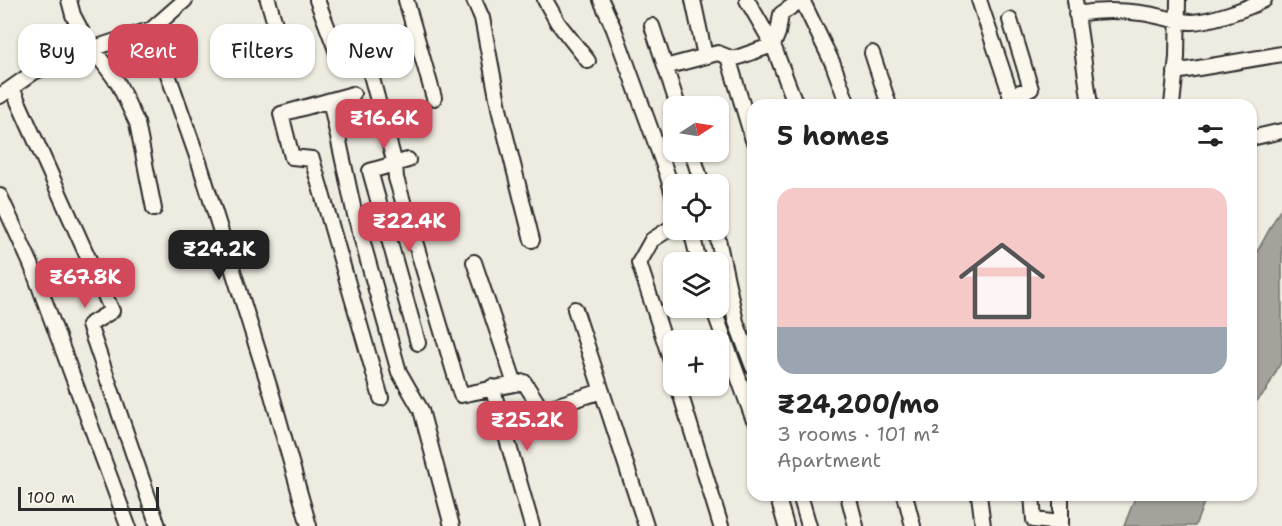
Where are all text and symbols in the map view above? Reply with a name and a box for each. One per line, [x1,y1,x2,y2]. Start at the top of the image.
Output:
chip: Buy [18,24,96,78]
chip: Rent [108,24,198,78]
chip: Filters [210,24,315,78]
chip: New [327,24,414,78]
north arrow [663,96,729,162]
map controls [663,96,729,396]
pin: ₹16.6K [335,99,433,150]
text: ₹16.6K [349,105,419,131]
text: 5 homes [777,118,889,153]
icon: filters [1194,119,1227,152]
button: locate [663,174,729,240]
pin: ₹22.4K [360,202,458,253]
text: ₹22.4K [372,208,446,234]
icon: home [948,227,1056,335]
pin: ₹24.2K [170,230,268,281]
text: ₹24.2K [182,236,256,262]
button: layers [663,252,729,318]
pin: ₹67.8K [36,258,134,309]
text: ₹67.8K [49,264,121,290]
button: + [663,330,729,396]
text: ₹24,200/mo [777,386,939,421]
pin: ₹25.2K [478,401,576,452]
text: ₹25.2K [491,407,563,433]
text: 3 rooms · 101 m² [777,421,940,447]
text: Apartment [777,447,881,473]
scale bar [18,484,159,512]
text: 100 m [27,487,75,508]

